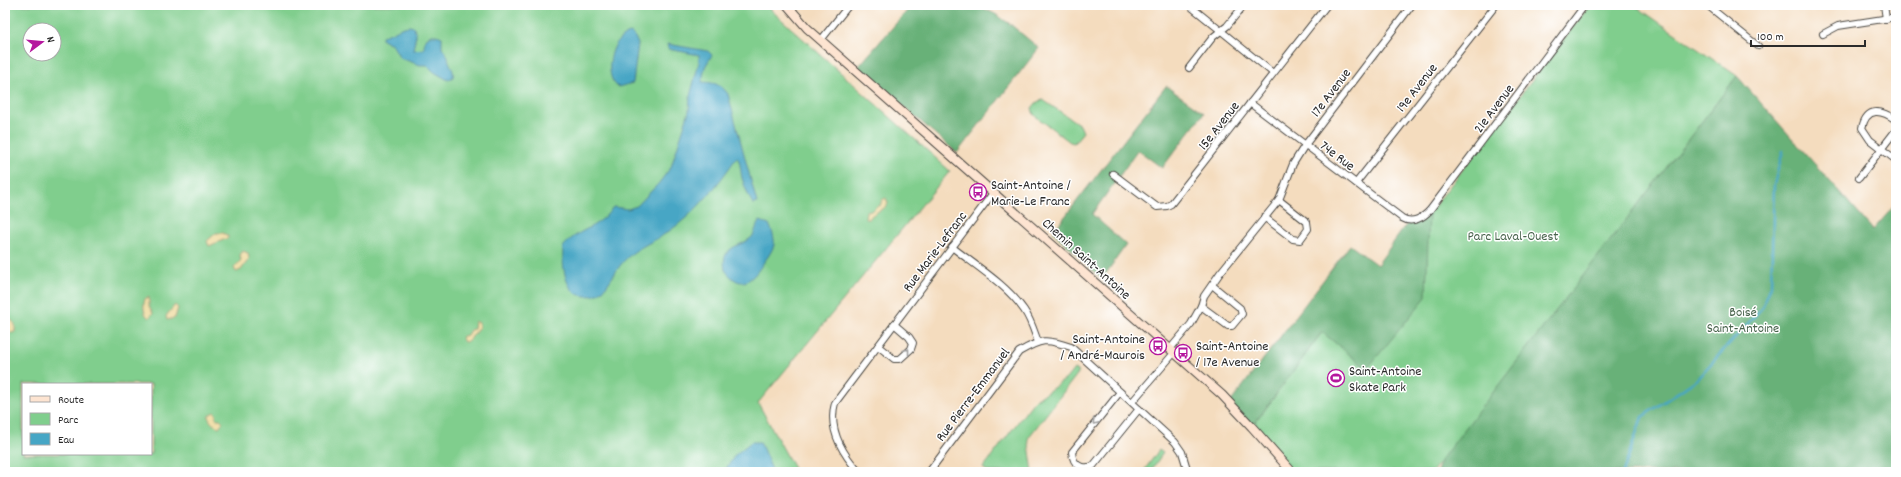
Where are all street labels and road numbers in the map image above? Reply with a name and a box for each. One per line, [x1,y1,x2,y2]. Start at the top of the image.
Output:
street label: 19e Avenue [1392,60,1443,117]
street label: 17e Avenue [1307,65,1356,122]
street label: 21e Avenue [1470,80,1520,138]
street label: 15e Avenue [1194,98,1245,155]
street label: 74e Rue [1315,137,1359,176]
street label: Rue Marie-Lefranc [899,207,973,297]
street label: Chemin Saint-Antoine [1037,214,1135,305]
street label: Rue Pierre-Emmanuel [932,344,1016,446]

